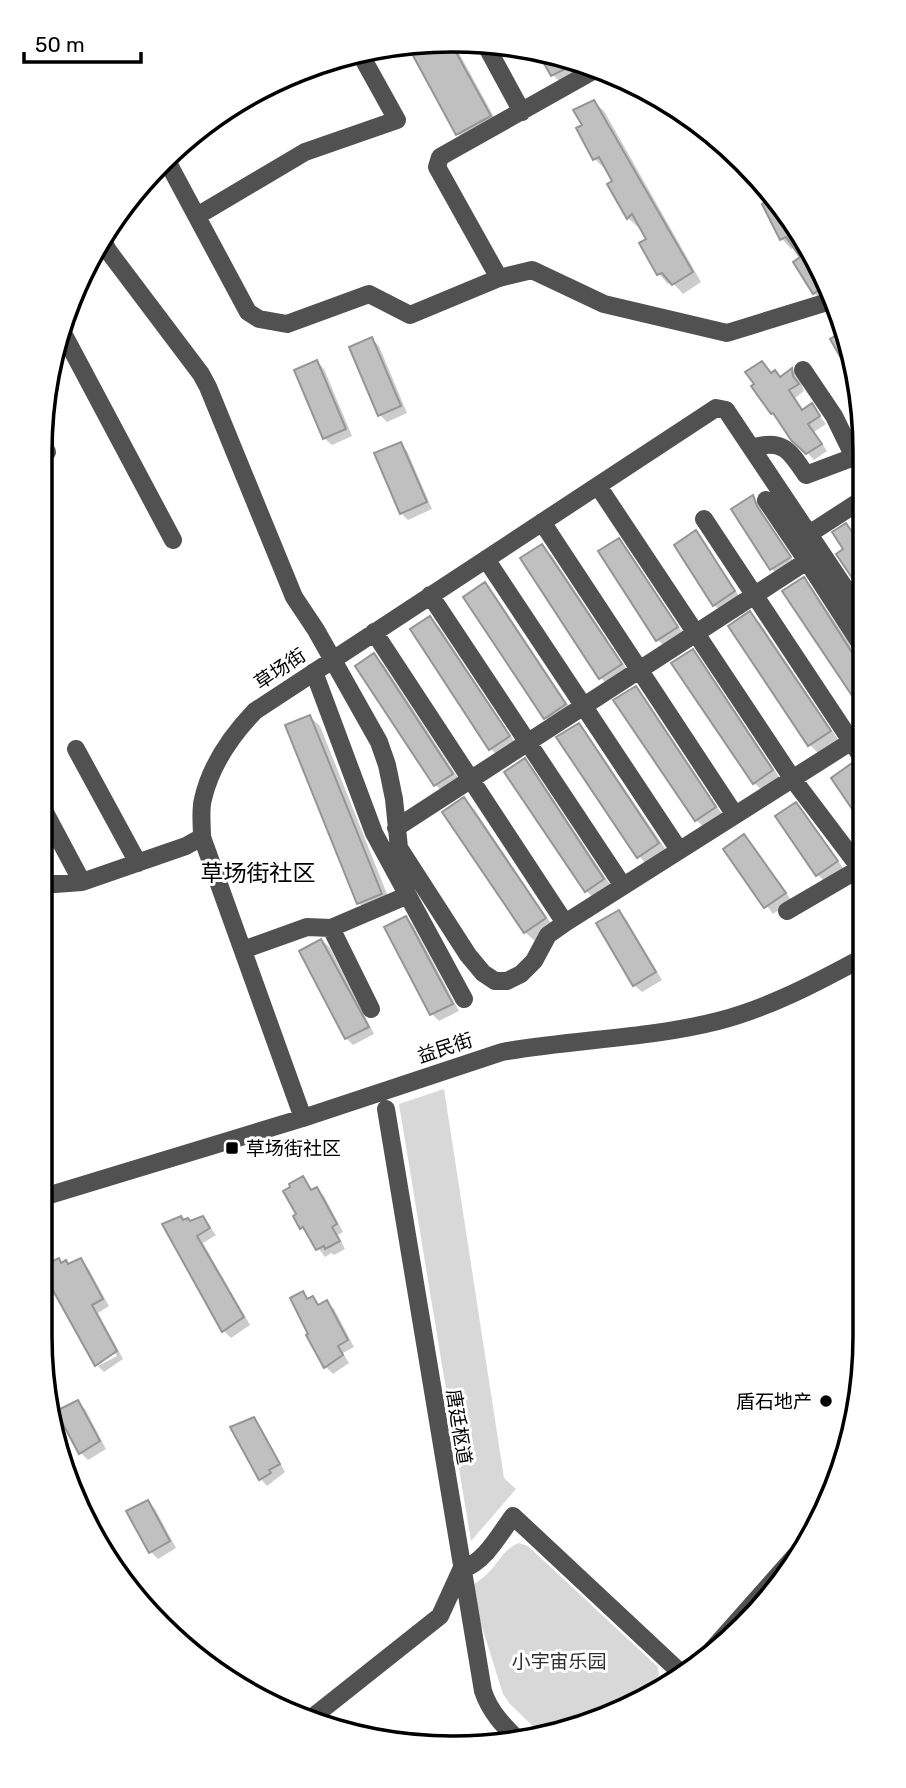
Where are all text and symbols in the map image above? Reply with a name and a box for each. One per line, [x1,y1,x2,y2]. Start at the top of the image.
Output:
scale bar [24,21,142,65]
text: 50 m [35,32,85,57]
street label: 草场街 [250,644,310,694]
district label: 草场街社区 [201,859,316,887]
street label: 益民街 [414,1028,476,1068]
place label: 草场街社区 [246,1137,341,1160]
marker: 草场街社区 [224,1140,240,1156]
street label: 唐廷枢道 [442,1388,476,1466]
place label: 盾石地产 [736,1390,812,1413]
marker: 盾石地产 [818,1393,834,1409]
park label: 小宇宙乐园 [511,1650,607,1673]

